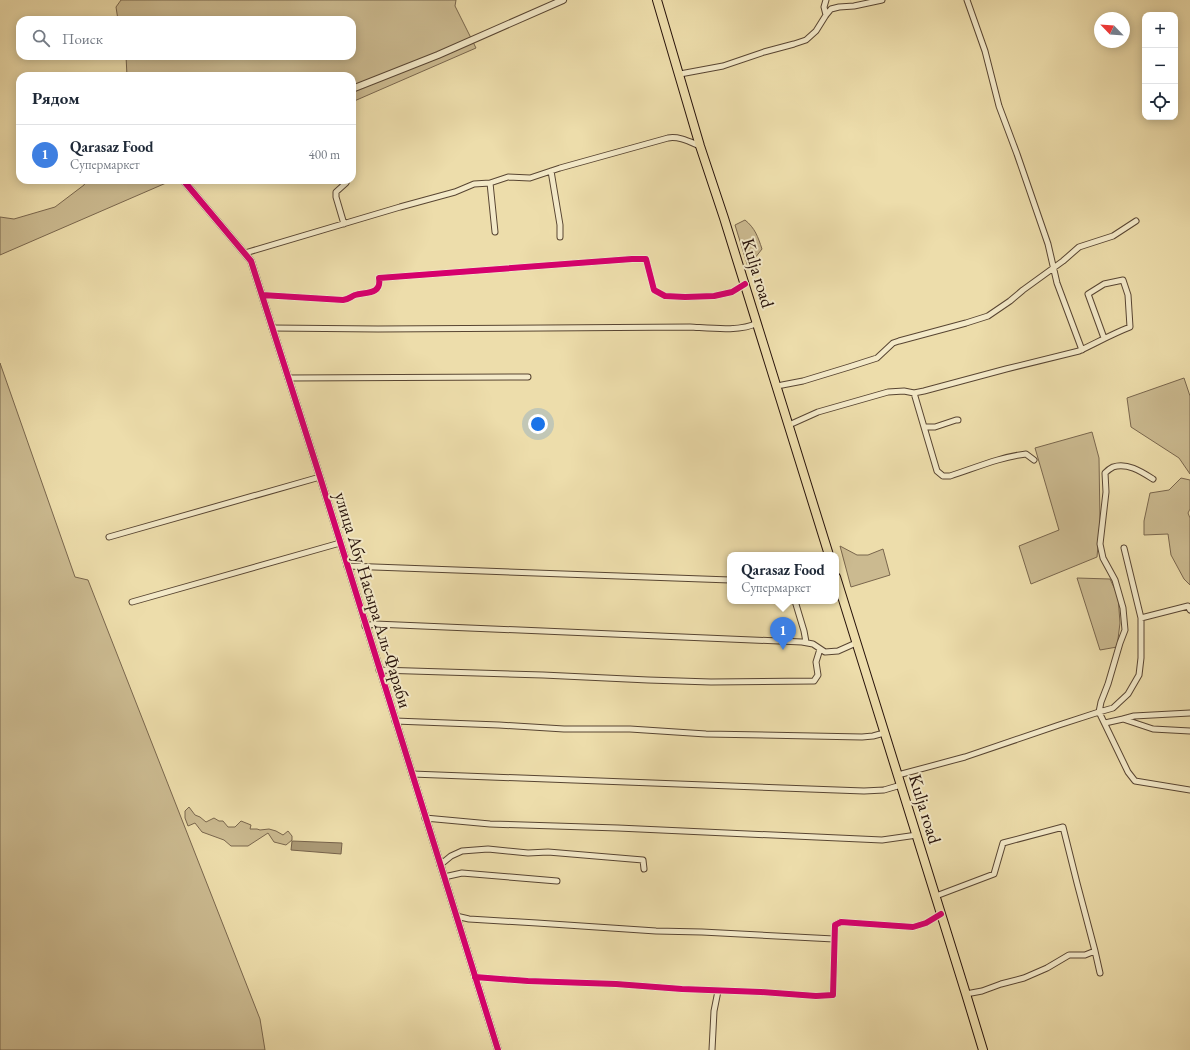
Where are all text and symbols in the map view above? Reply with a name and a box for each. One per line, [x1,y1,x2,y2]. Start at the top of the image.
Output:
north arrow [1094,12,1130,48]
map controls [1142,12,1178,120]
button: + [1142,12,1178,48]
search box [16,16,356,60]
icon: search [30,27,52,49]
text: Поиск [62,29,103,48]
button: − [1142,48,1178,84]
button: locate [1142,84,1178,120]
text: Рядом [32,87,80,109]
text: Qarasaz Food [70,137,154,156]
text: 1 [42,146,48,163]
text: 400 m [309,146,340,163]
text: Супермаркет [70,156,140,173]
street label: Kulja road [737,235,780,311]
your location [528,414,548,434]
street label: улица Абу Насыра Аль-Фараби [330,489,417,711]
popup [727,552,839,604]
text: Qarasaz Food [741,560,825,579]
text: Супермаркет [741,579,811,596]
pin: 1 [770,617,796,650]
street label: Kulja road [904,771,947,847]

